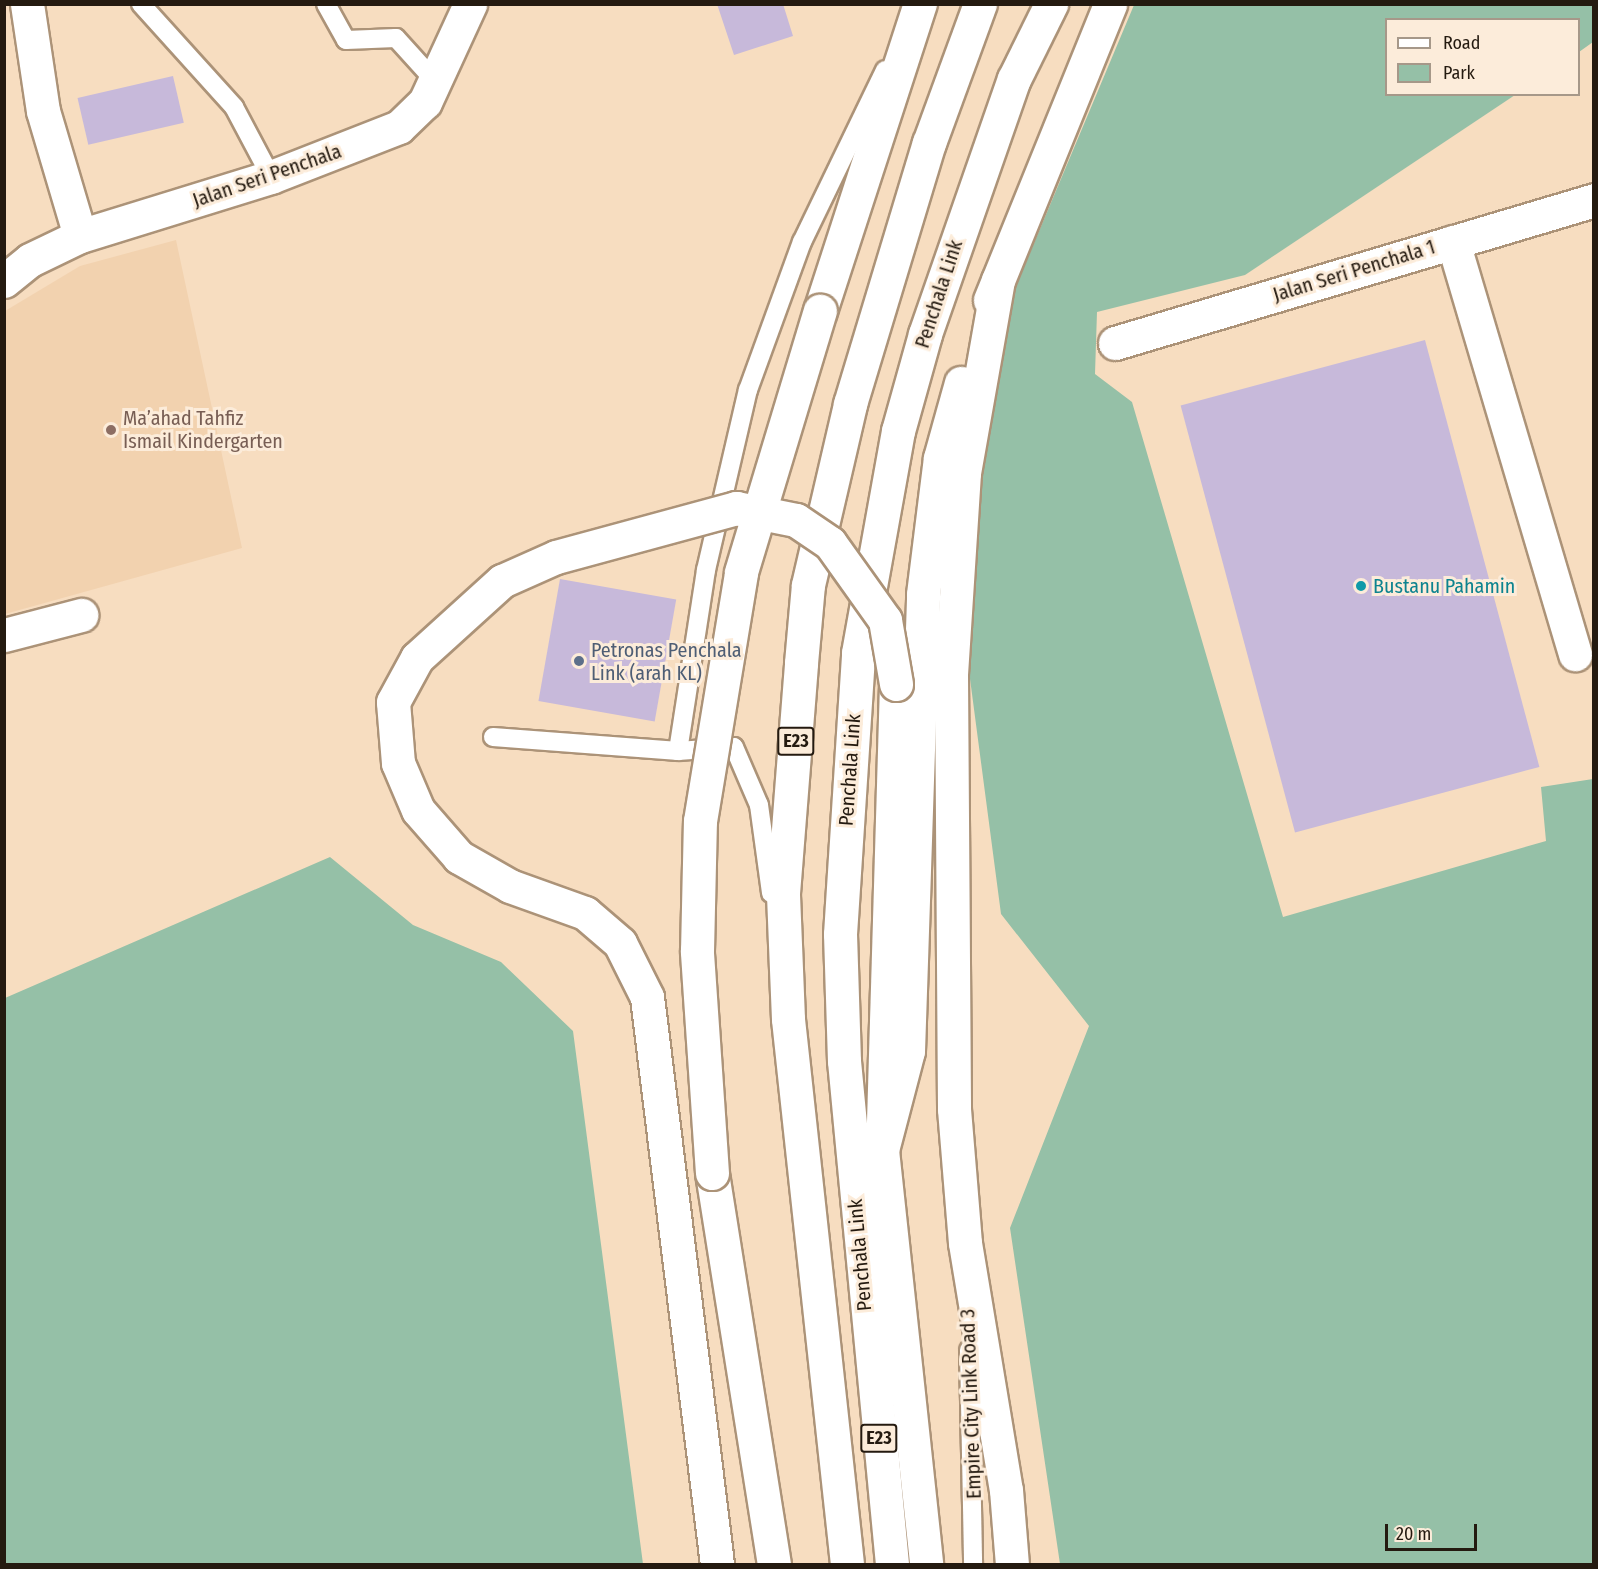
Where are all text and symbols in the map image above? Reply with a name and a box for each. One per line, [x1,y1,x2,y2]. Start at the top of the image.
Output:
legend [1385,18,1580,96]
text: Road [1443,32,1480,54]
text: Park [1443,62,1475,84]
street label: Jalan Seri Penchala [189,139,345,213]
street label: Jalan Seri Penchala 1 [1270,235,1438,307]
street label: Penchala Link [910,237,968,351]
place label: Ma’ahad Tahfiz Ismail Kindergarten [123,406,283,453]
marker: Ma’ahad Tahfiz Ismail Kindergarten [104,423,118,437]
place label: Bustanu Pahamin [1373,574,1515,598]
marker: Bustanu Pahamin [1354,579,1368,593]
place label: Petronas Penchala Link (arah KL) [591,638,742,685]
marker: Petronas Penchala Link (arah KL) [572,654,586,668]
street label: Penchala Link [834,713,866,827]
road number: E23 [776,726,816,756]
street label: Penchala Link [843,1198,877,1312]
street label: Empire City Link Road 3 [956,1309,986,1499]
road number: E23 [860,1423,898,1453]
scale bar [1388,1512,1480,1550]
text: 20 m [1396,1523,1431,1545]

